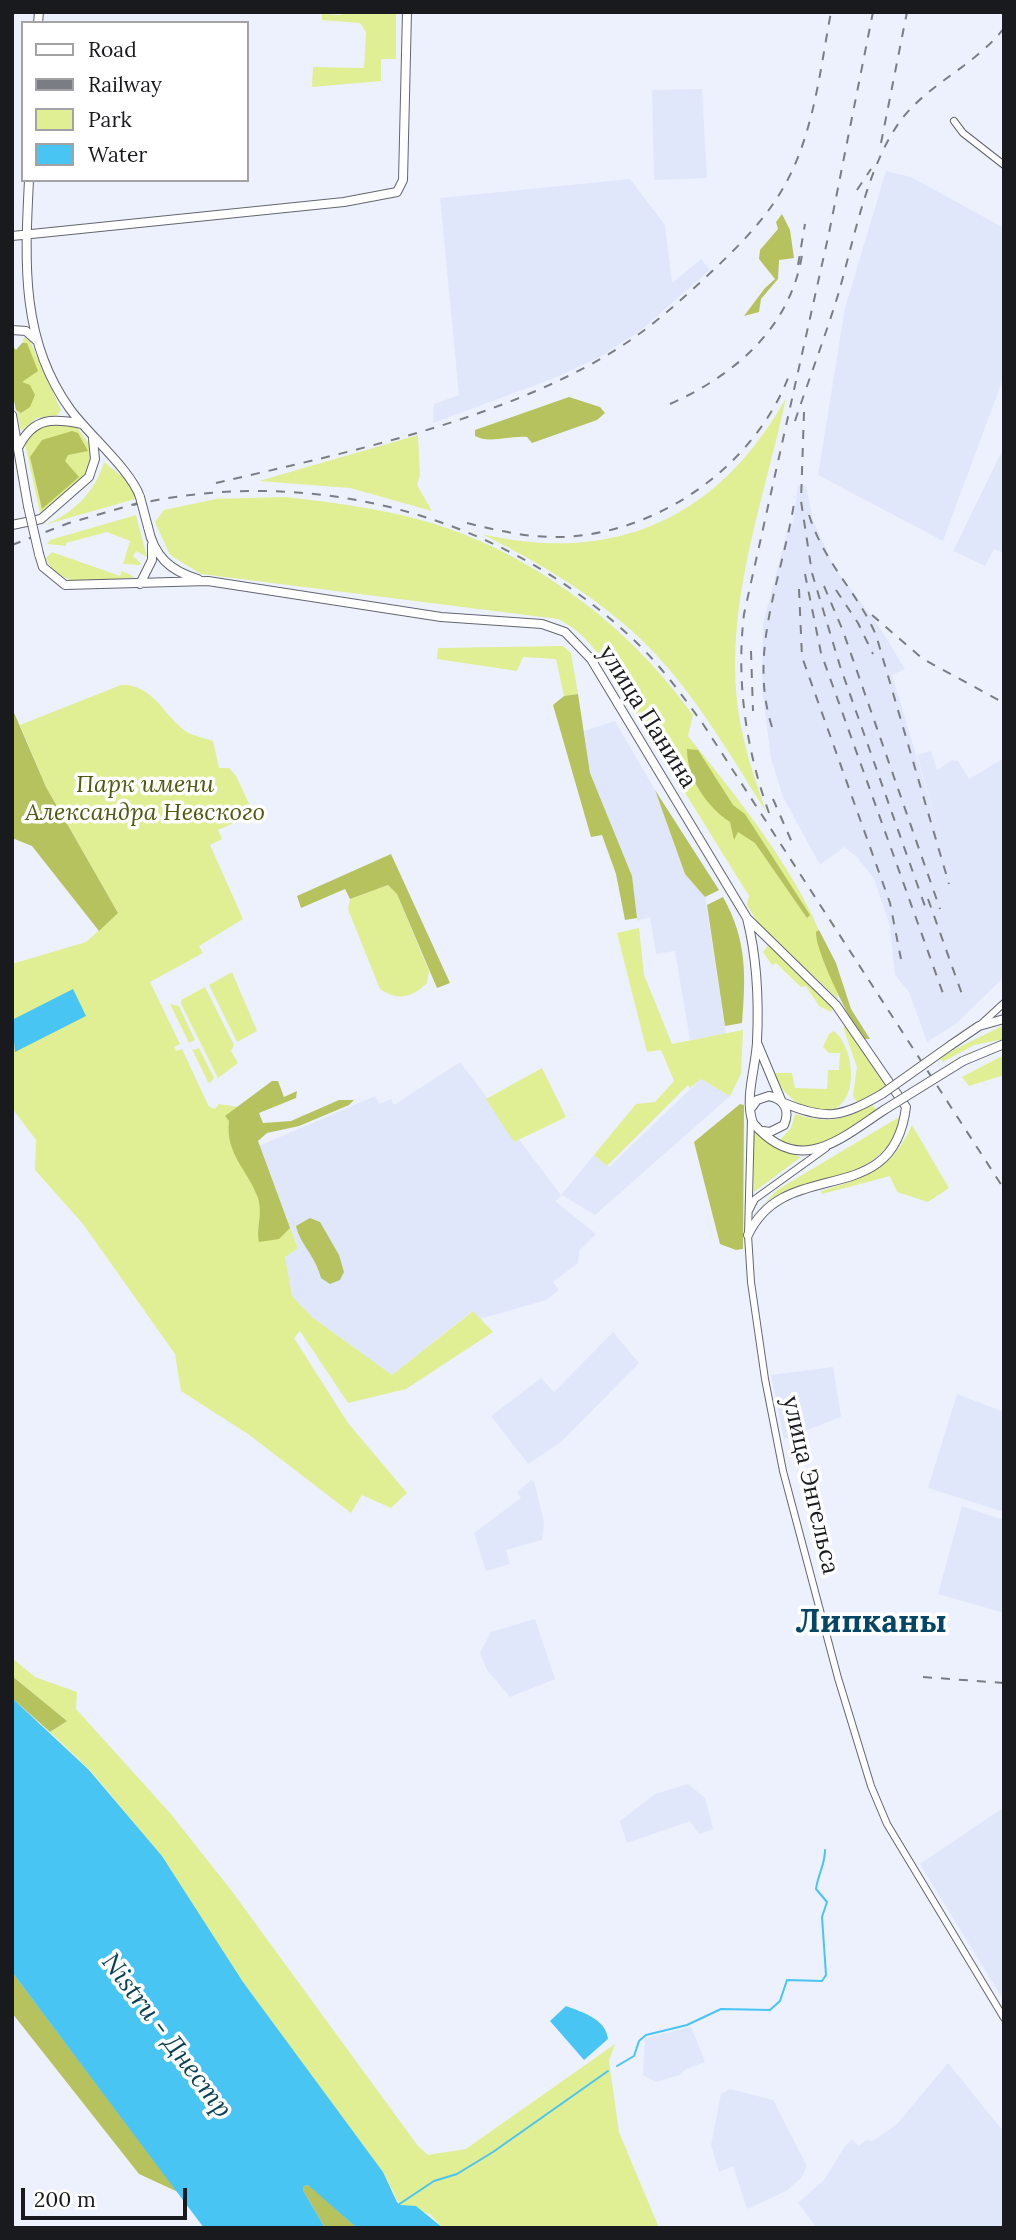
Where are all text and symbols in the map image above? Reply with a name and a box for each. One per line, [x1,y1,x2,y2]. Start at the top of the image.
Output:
legend [21,21,248,182]
text: Road [88,36,137,63]
text: Railway [88,71,162,98]
text: Park [88,106,132,133]
text: Water [88,141,147,168]
street label: улица Панина [592,640,702,794]
park label: Парк имени Александра Невского [25,771,265,827]
street label: улица Энгельса [775,1393,845,1577]
district label: Липканы [795,1604,947,1642]
water label: Nistru - Днестр [94,1948,238,2124]
scale bar [24,2174,191,2218]
text: 200 m [34,2186,96,2213]

